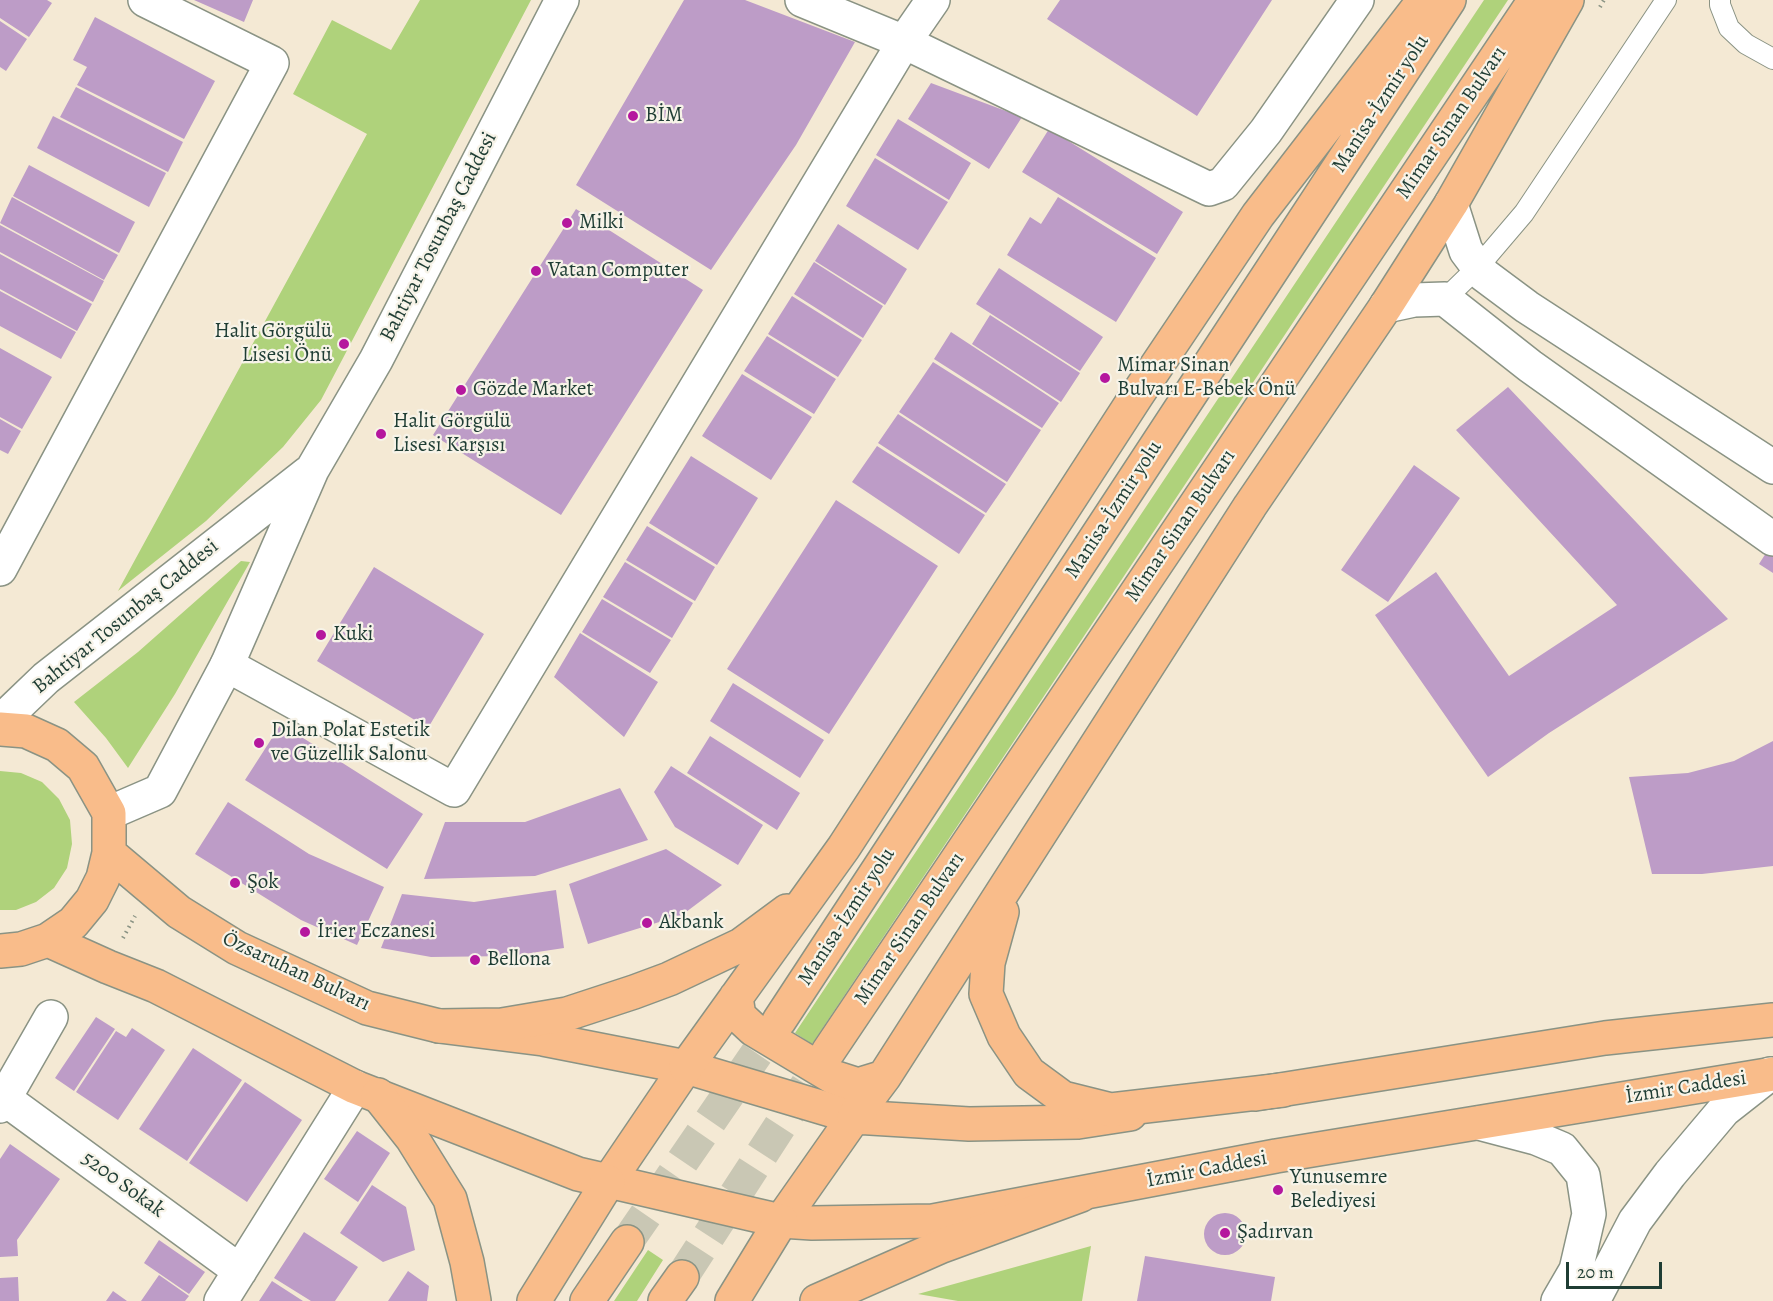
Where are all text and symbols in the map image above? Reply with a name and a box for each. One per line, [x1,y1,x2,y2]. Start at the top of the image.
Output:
street label: Manisa-İzmir yolu [1327,30,1435,178]
street label: Mimar Sinan Bulvarı [1392,42,1512,204]
place label: BİM [645,103,683,129]
marker: BİM [626,109,640,123]
street label: Bahtiyar Tosunbaş Caddesi [375,128,503,346]
place label: Milki [579,210,624,236]
marker: Milki [560,216,574,230]
place label: Vatan Computer [548,258,689,284]
marker: Vatan Computer [529,264,543,278]
place label: Halit Görgülü Lisesi Önü [214,319,332,369]
marker: Halit Görgülü Lisesi Önü [337,337,351,351]
place label: Mimar Sinan Bulvarı E-Bebek Önü [1117,353,1296,403]
marker: Mimar Sinan Bulvarı E-Bebek Önü [1098,371,1112,385]
place label: Gözde Market [473,377,593,403]
marker: Gözde Market [454,383,468,397]
place label: Halit Görgülü Lisesi Karşısı [393,409,511,459]
marker: Halit Görgülü Lisesi Karşısı [374,427,388,441]
street label: Manisa-İzmir yolu [1060,436,1168,584]
street label: Mimar Sinan Bulvarı [1121,445,1241,607]
street label: Bahtiyar Tosunbaş Caddesi [28,534,224,700]
place label: Kuki [333,622,373,648]
marker: Kuki [314,628,328,642]
place label: Dilan Polat Estetik ve Güzellik Salonu [271,718,430,768]
marker: Dilan Polat Estetik ve Güzellik Salonu [252,736,266,750]
street label: Manisa-İzmir yolu [793,843,901,991]
street label: Mimar Sinan Bulvarı [850,848,970,1010]
place label: Şok [247,870,279,896]
marker: Şok [228,876,242,890]
place label: Akbank [659,910,724,936]
marker: Akbank [640,916,654,930]
place label: İrier Eczanesi [317,919,435,945]
marker: İrier Eczanesi [298,925,312,939]
street label: Özsaruhan Bulvarı [218,927,374,1017]
place label: Bellona [487,947,551,973]
marker: Bellona [468,953,482,967]
street label: İzmir Caddesi [1624,1066,1748,1110]
street label: 5200 Sokak [76,1146,170,1224]
street label: İzmir Caddesi [1145,1146,1269,1194]
place label: Yunusemre Belediyesi [1290,1165,1387,1215]
marker: Yunusemre Belediyesi [1271,1183,1285,1197]
place label: Şadırvan [1237,1220,1313,1246]
marker: Şadırvan [1218,1226,1232,1240]
scale bar [1569,1250,1665,1288]
text: 20 m [1577,1260,1614,1284]

